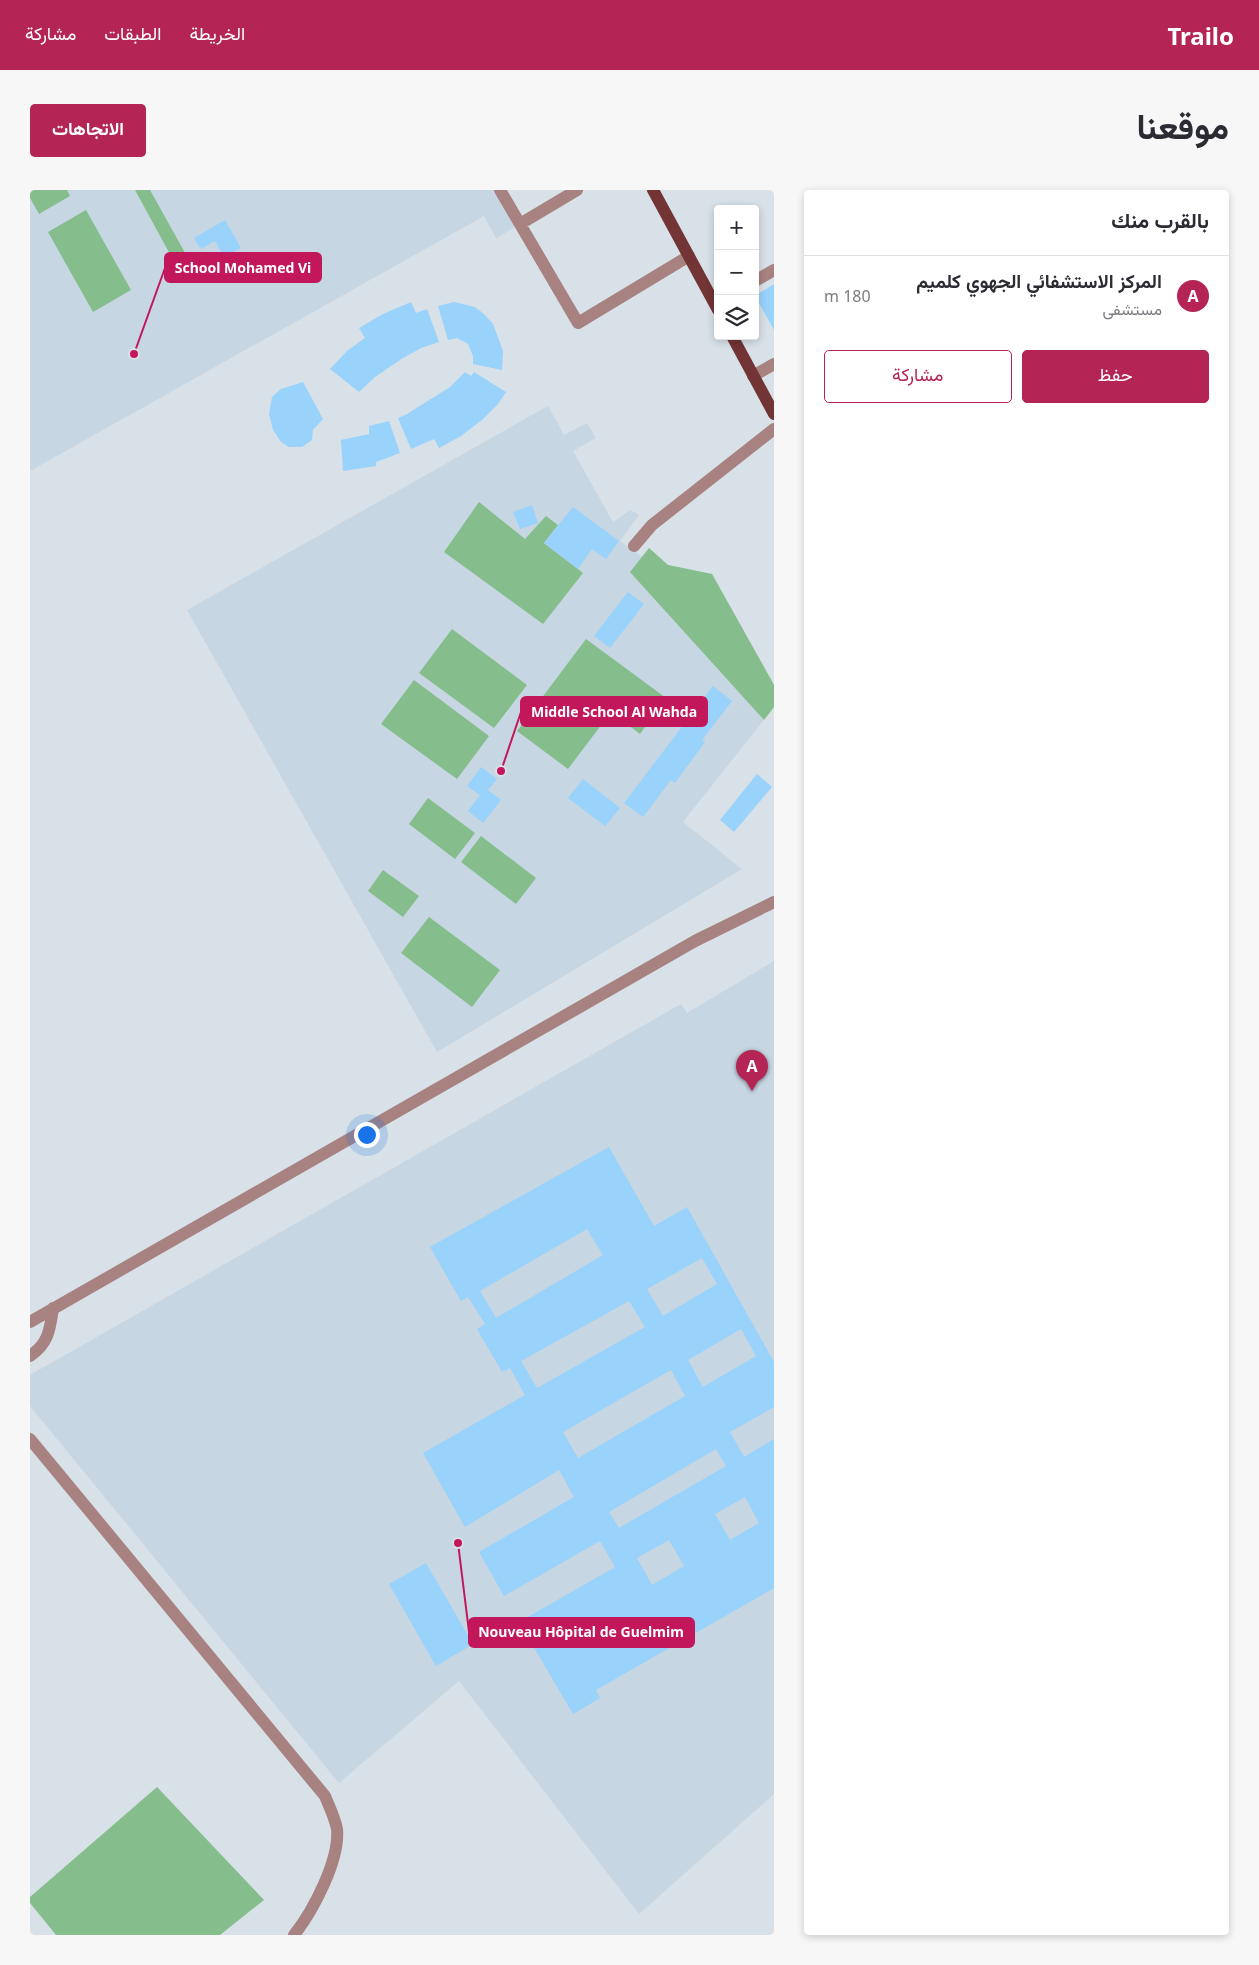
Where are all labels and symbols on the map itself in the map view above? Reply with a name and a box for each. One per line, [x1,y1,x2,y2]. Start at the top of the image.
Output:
callout: School Mohamed Vi [165,253,321,282]
text: School Mohamed Vi [175,258,311,277]
callout: Middle School Al Wahda [521,697,707,726]
text: Middle School Al Wahda [531,702,697,721]
pin: A [736,1050,768,1091]
your location [354,1122,380,1148]
callout: Nouveau Hôpital de Guelmim [469,1618,694,1647]
text: Nouveau Hôpital de Guelmim [478,1622,684,1641]

